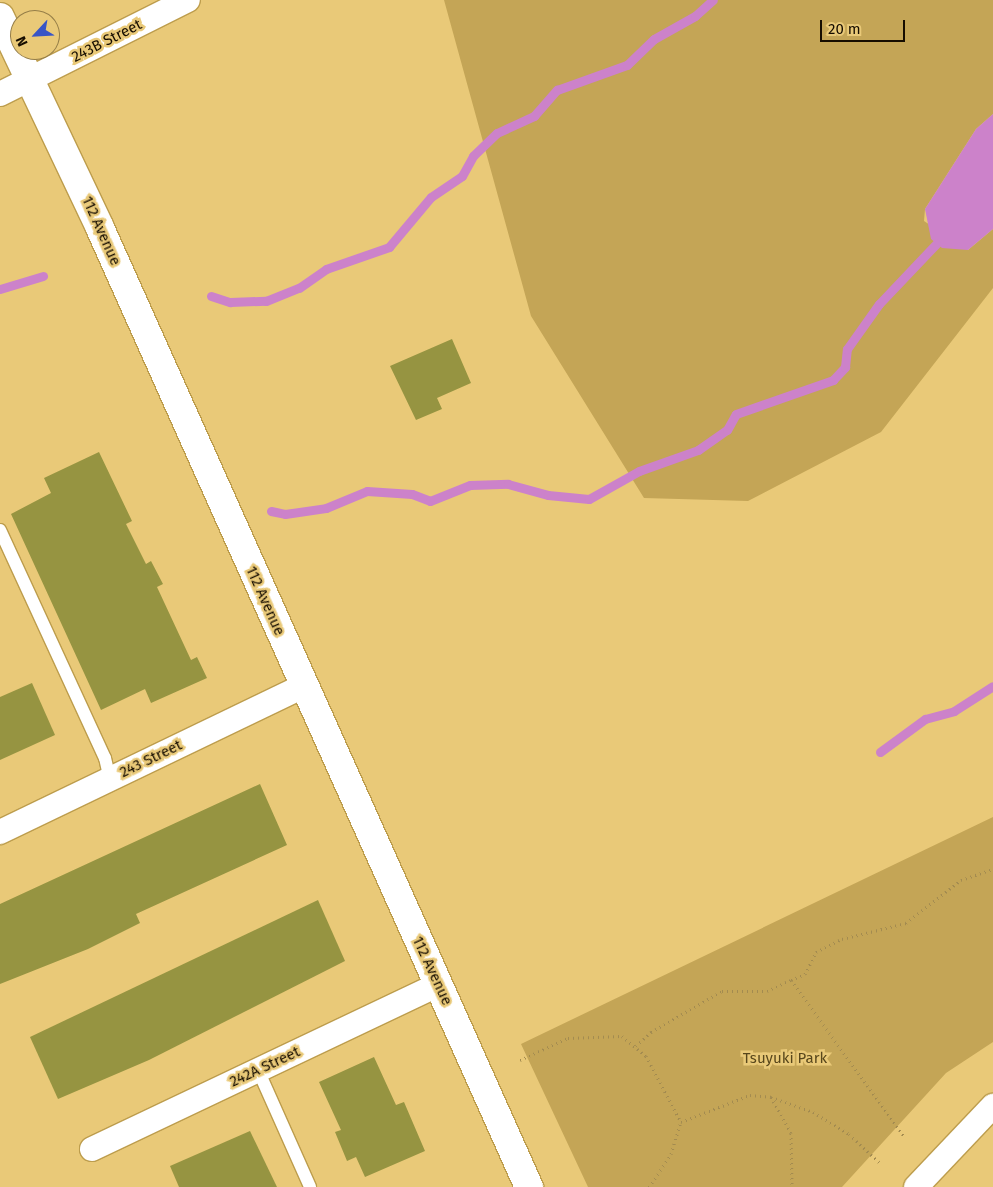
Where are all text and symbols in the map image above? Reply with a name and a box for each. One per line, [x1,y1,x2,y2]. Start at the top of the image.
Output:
north arrow [10,10,60,60]
scale bar [823,10,908,42]
street label: 243B Street [69,16,145,66]
text: 20 m [828,20,861,38]
text: N [12,33,32,49]
street label: 112 Avenue [78,194,124,268]
street label: 112 Avenue [242,564,288,638]
street label: 243 Street [117,736,185,782]
street label: 112 Avenue [408,934,456,1008]
street label: 242A Street [227,1043,303,1091]
park label: Tsuyuki Park [743,1050,827,1068]

